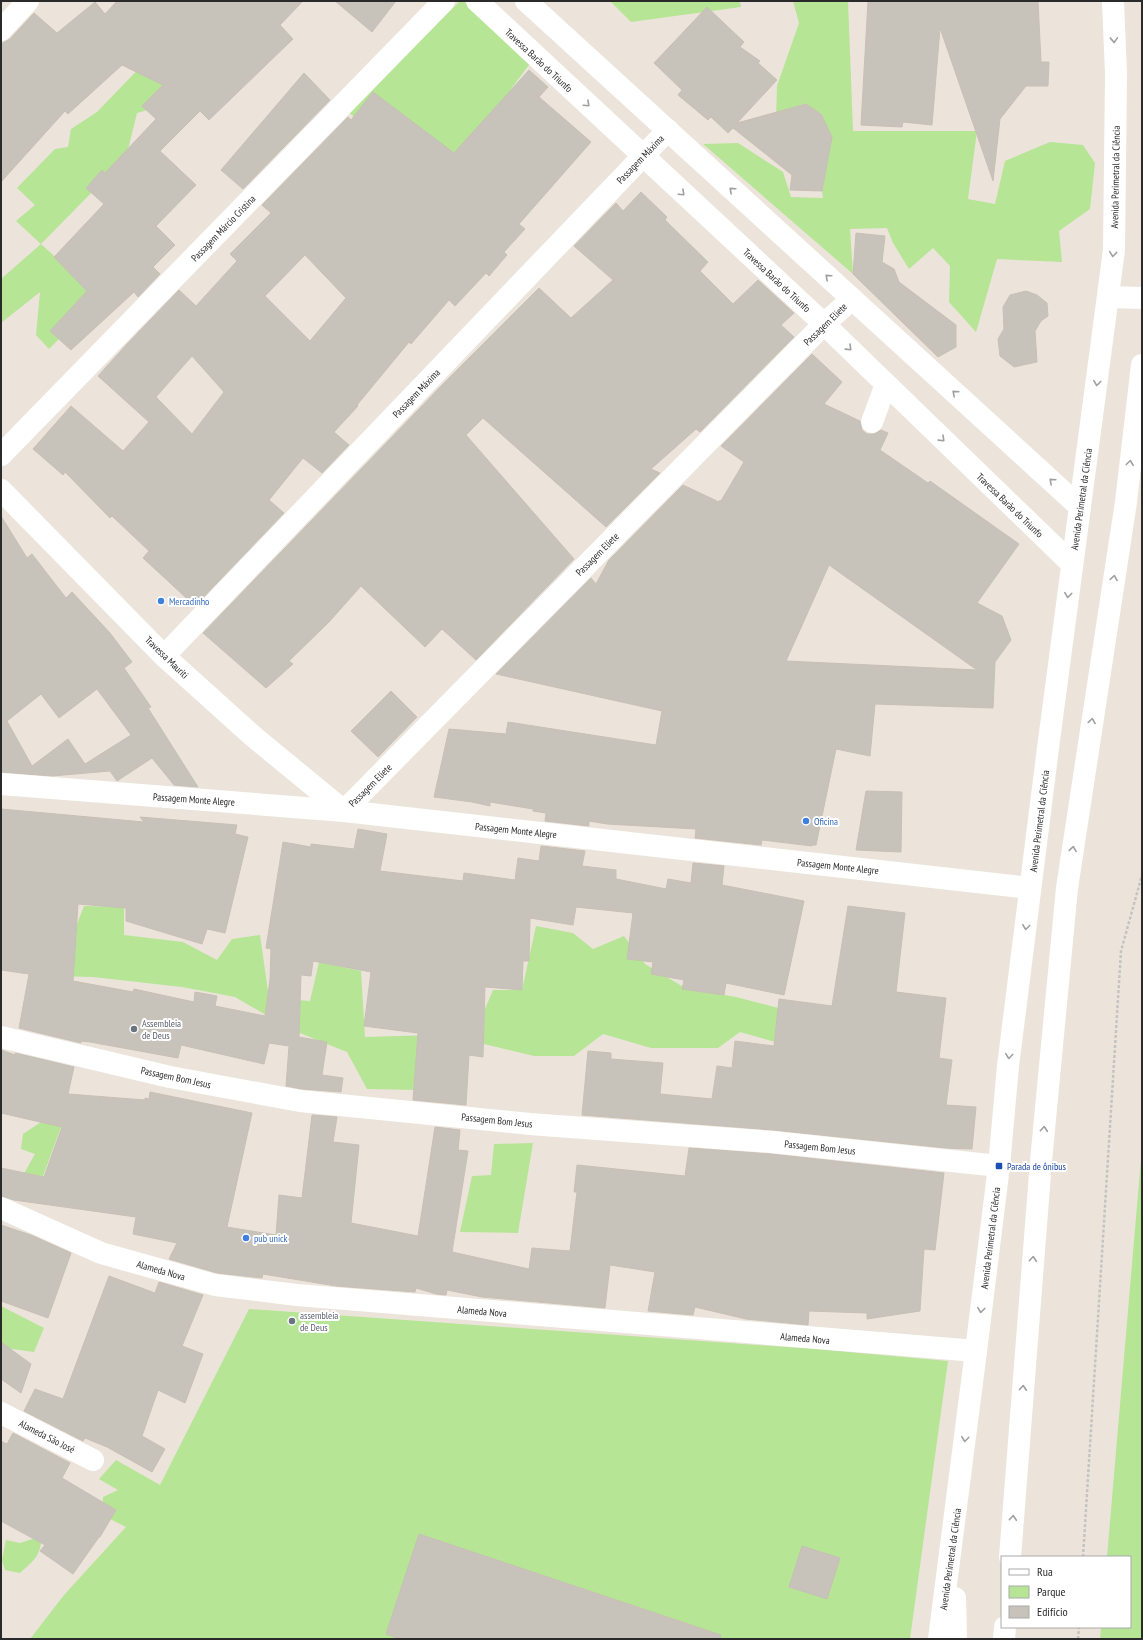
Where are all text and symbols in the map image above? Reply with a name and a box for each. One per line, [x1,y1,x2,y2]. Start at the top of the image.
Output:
street label: Travessa Barão do Triunfo [502,26,575,95]
one-way arrow [1110,37,1119,43]
one-way arrow [582,99,590,107]
street label: Avenida Perimetral da Ciência [1108,126,1123,228]
street label: Passagem Máxima [614,132,667,187]
one-way arrow [729,187,737,194]
one-way arrow [677,188,685,196]
street label: Passagem Márcio Cristina [188,192,258,264]
street label: Travessa Barão do Triunfo [740,246,813,315]
one-way arrow [1109,251,1118,257]
one-way arrow [825,275,833,282]
street label: Passagem Eliete [801,300,850,348]
one-way arrow [844,343,852,351]
street label: Passagem Máxima [390,366,443,421]
one-way arrow [1092,380,1101,386]
one-way arrow [953,391,960,398]
one-way arrow [937,434,945,441]
street label: Avenida Perimetral da Ciência [1068,447,1095,551]
one-way arrow [1125,460,1134,466]
street label: Travessa Barão do Triunfo [974,470,1046,541]
one-way arrow [1049,478,1056,485]
street label: Passagem Eliete [573,530,622,579]
one-way arrow [1109,575,1118,582]
one-way arrow [1064,592,1073,598]
place label: Mercadinho [169,595,209,608]
marker: Mercadinho [156,596,166,606]
street label: Travessa Mauriti [142,633,191,681]
one-way arrow [1087,718,1096,724]
street label: Passagem Eliete [346,761,395,810]
street label: Avenida Perimetral da Ciência [1027,769,1052,873]
street label: Passagem Monte Alegre [153,790,235,809]
place label: Oficina [814,815,838,828]
marker: Oficina [801,816,811,826]
street label: Passagem Monte Alegre [474,820,557,841]
one-way arrow [1068,846,1077,852]
street label: Passagem Monte Alegre [796,856,879,877]
one-way arrow [1021,924,1030,930]
place label: Assembleia de Deus [142,1017,181,1042]
marker: Assembleia de Deus [129,1024,139,1034]
one-way arrow [1005,1053,1014,1059]
street label: Passagem Bom Jesus [140,1064,213,1091]
street label: Passagem Bom Jesus [461,1110,534,1131]
one-way arrow [1039,1126,1048,1132]
street label: Passagem Bom Jesus [784,1137,857,1158]
place label: Parada de ônibus [1007,1160,1067,1173]
marker: Parada de ônibus [994,1161,1004,1171]
street label: Avenida Perimetral da Ciência [978,1186,1003,1290]
place label: pub unick [254,1232,288,1245]
marker: pub unick [241,1233,251,1243]
one-way arrow [1028,1256,1037,1262]
street label: Alameda Nova [135,1257,187,1284]
street label: Alameda Nova [457,1303,507,1320]
one-way arrow [977,1307,986,1313]
place label: assembleia de Deus [300,1309,338,1334]
marker: assembleia de Deus [287,1316,297,1326]
street label: Alameda Nova [780,1330,830,1347]
one-way arrow [1018,1385,1027,1391]
street label: Alameda São José [17,1417,77,1456]
one-way arrow [961,1436,970,1442]
street label: Avenida Perimetral da Ciência [937,1507,964,1611]
one-way arrow [1009,1515,1018,1521]
legend [1001,1556,1131,1628]
text: Rua [1037,1564,1053,1579]
text: Parque [1037,1584,1066,1599]
text: Edifício [1037,1604,1068,1619]

